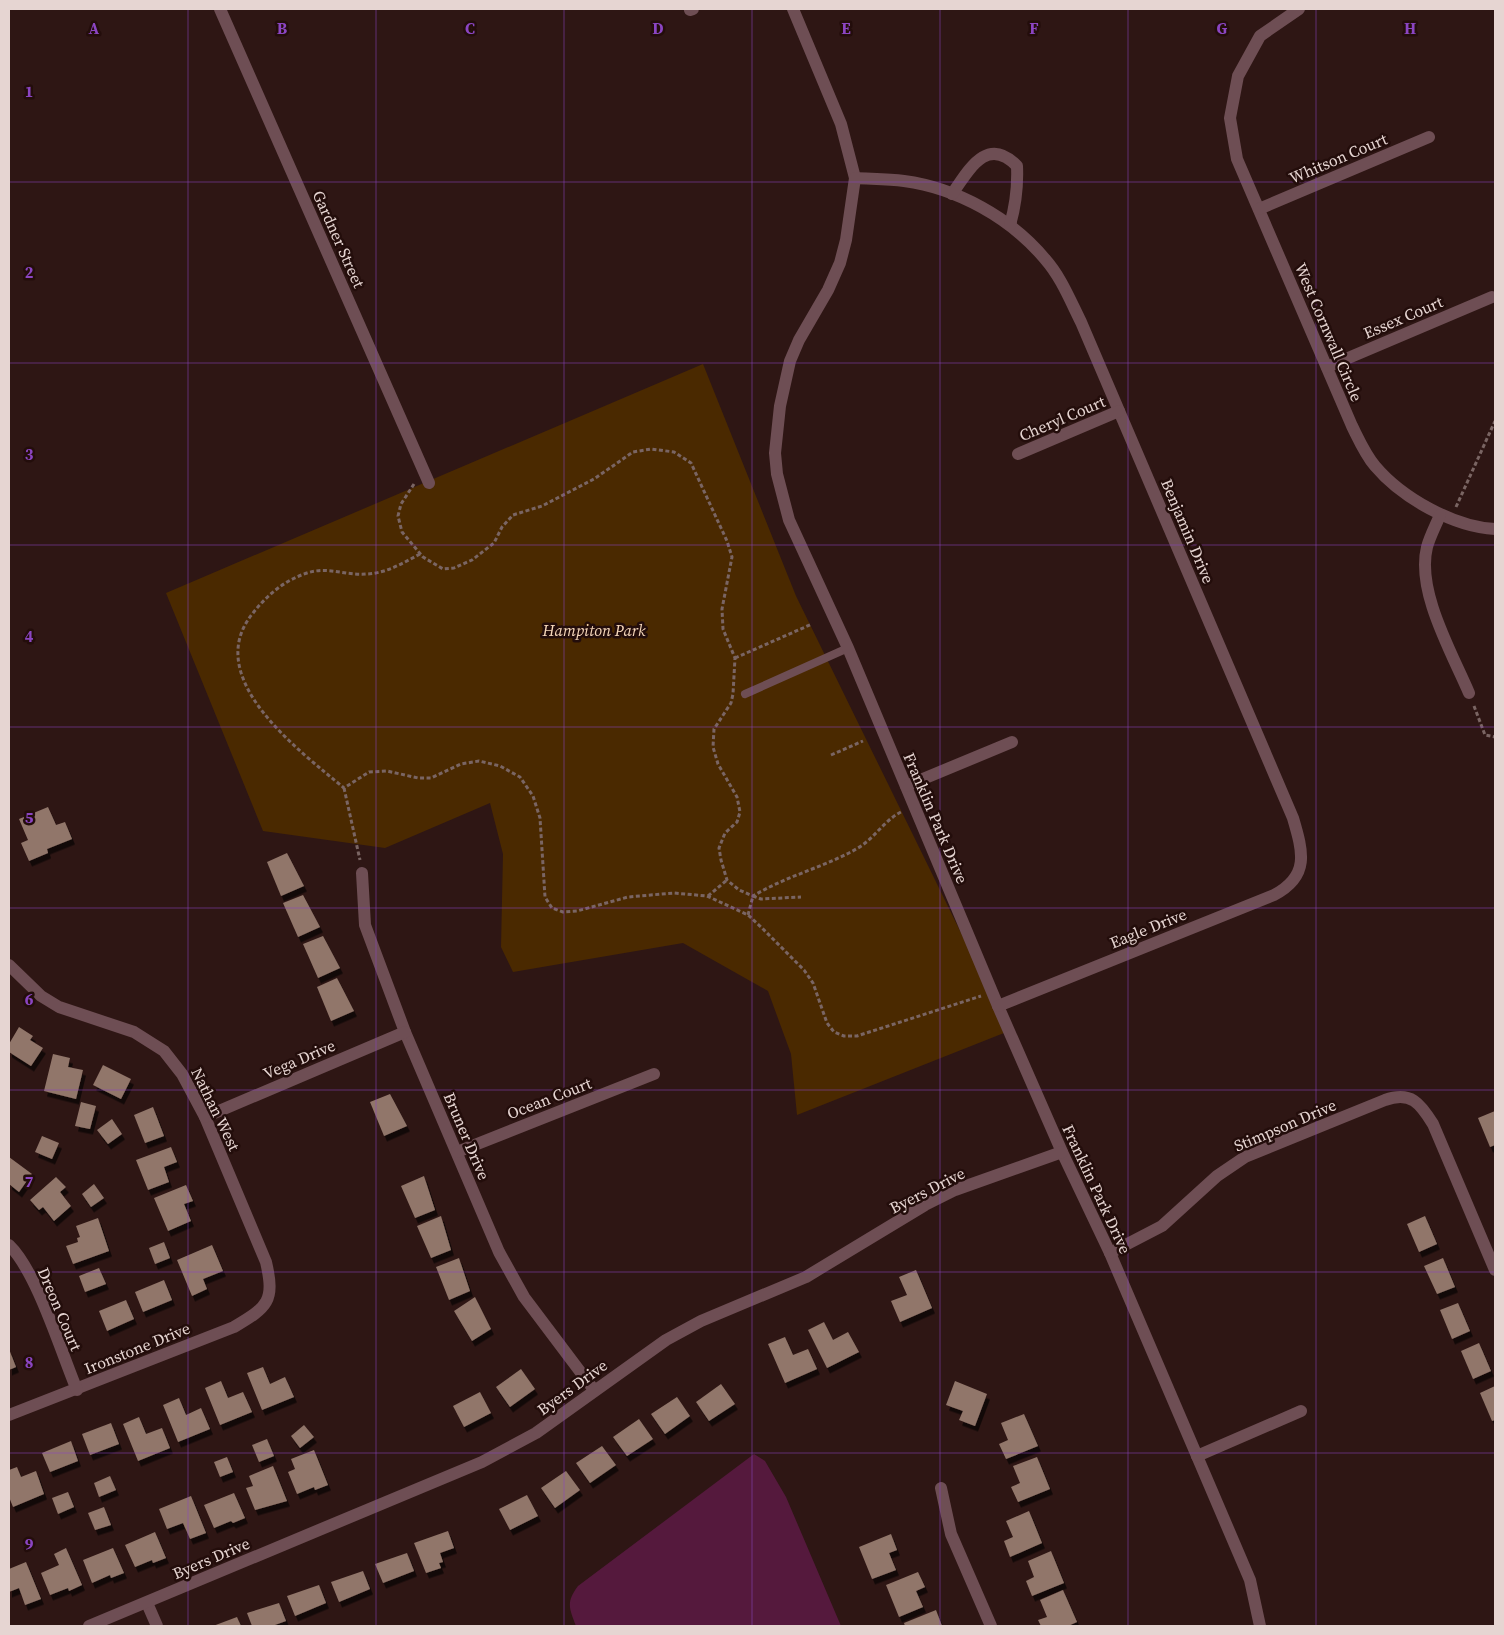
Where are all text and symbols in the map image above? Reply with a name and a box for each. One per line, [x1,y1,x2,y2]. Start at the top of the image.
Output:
text: A [89,17,100,39]
text: B [277,17,288,39]
text: C [465,17,475,39]
text: D [652,17,664,39]
text: E [841,17,851,39]
text: F [1029,17,1039,39]
text: G [1217,17,1228,39]
text: H [1404,17,1416,39]
text: 1 [25,80,33,102]
street label: Whitson Court [1286,127,1391,189]
street label: Gardner Street [308,187,371,292]
street label: West Cornwall Circle [1290,259,1368,405]
text: 2 [25,261,34,283]
street label: Essex Court [1360,290,1447,344]
street label: Cheryl Court [1016,390,1109,446]
text: 3 [25,443,34,465]
street label: Benjamin Drive [1156,475,1220,587]
park label: Hampiton Park [542,619,646,641]
text: 4 [25,625,34,647]
street label: Franklin Park Drive [898,749,974,887]
text: 5 [25,806,34,828]
street label: Eagle Drive [1106,903,1190,953]
text: 6 [25,988,34,1010]
street label: Vega Drive [260,1034,338,1084]
street label: Nathan West [186,1064,246,1155]
street label: Ocean Court [504,1072,595,1124]
street label: Bruner Drive [439,1089,495,1183]
street label: Stimpson Drive [1230,1094,1340,1156]
street label: Franklin Park Drive [1057,1121,1137,1257]
street label: Byers Drive [886,1162,968,1218]
text: 7 [25,1170,34,1192]
street label: Dreon Court [33,1264,88,1355]
street label: Ironstone Drive [81,1317,193,1379]
text: 8 [25,1351,33,1373]
street label: Byers Drive [532,1354,612,1420]
street label: Byers Drive [169,1532,253,1584]
text: 9 [25,1533,34,1555]

